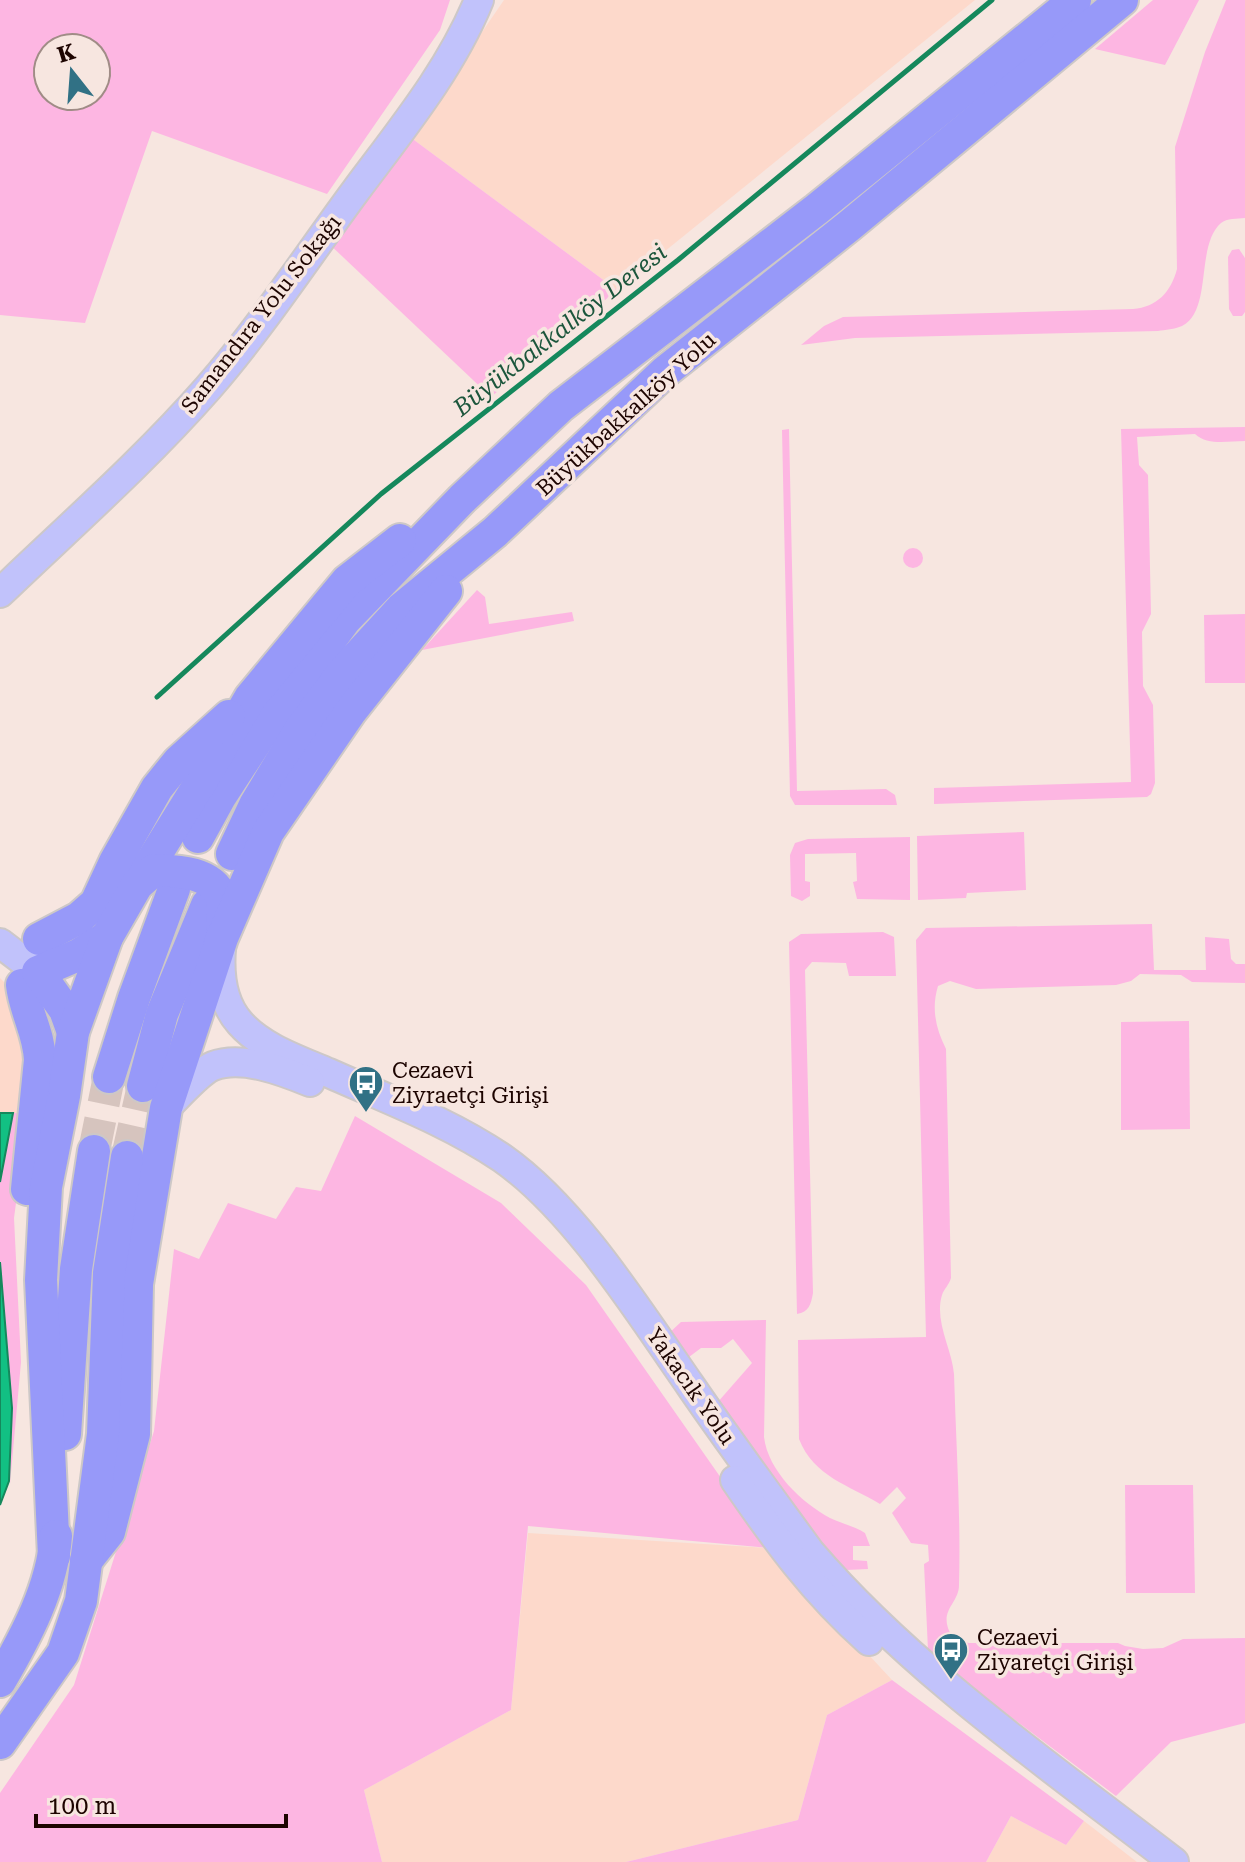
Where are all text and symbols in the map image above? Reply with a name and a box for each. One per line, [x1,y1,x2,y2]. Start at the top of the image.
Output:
north arrow [32,32,112,112]
text: K [54,39,78,68]
street label: Samandıra Yolu Sokağı [176,210,346,418]
water label: Büyükbakkalköy Deresi [447,238,672,422]
street label: Büyükbakkalköy Yolu [531,327,721,501]
place label: Cezaevi Ziyraetçi Girişi [392,1058,549,1108]
bus stop icon: Cezaevi Ziyraetçi Girişi [347,1064,385,1114]
street label: Yakacık Yolu [642,1323,741,1449]
place label: Cezaevi Ziyaretçi Girişi [977,1625,1134,1675]
bus stop icon: Cezaevi Ziyaretçi Girişi [932,1631,970,1681]
scale bar [36,1778,286,1828]
text: 100 m [48,1792,116,1820]

